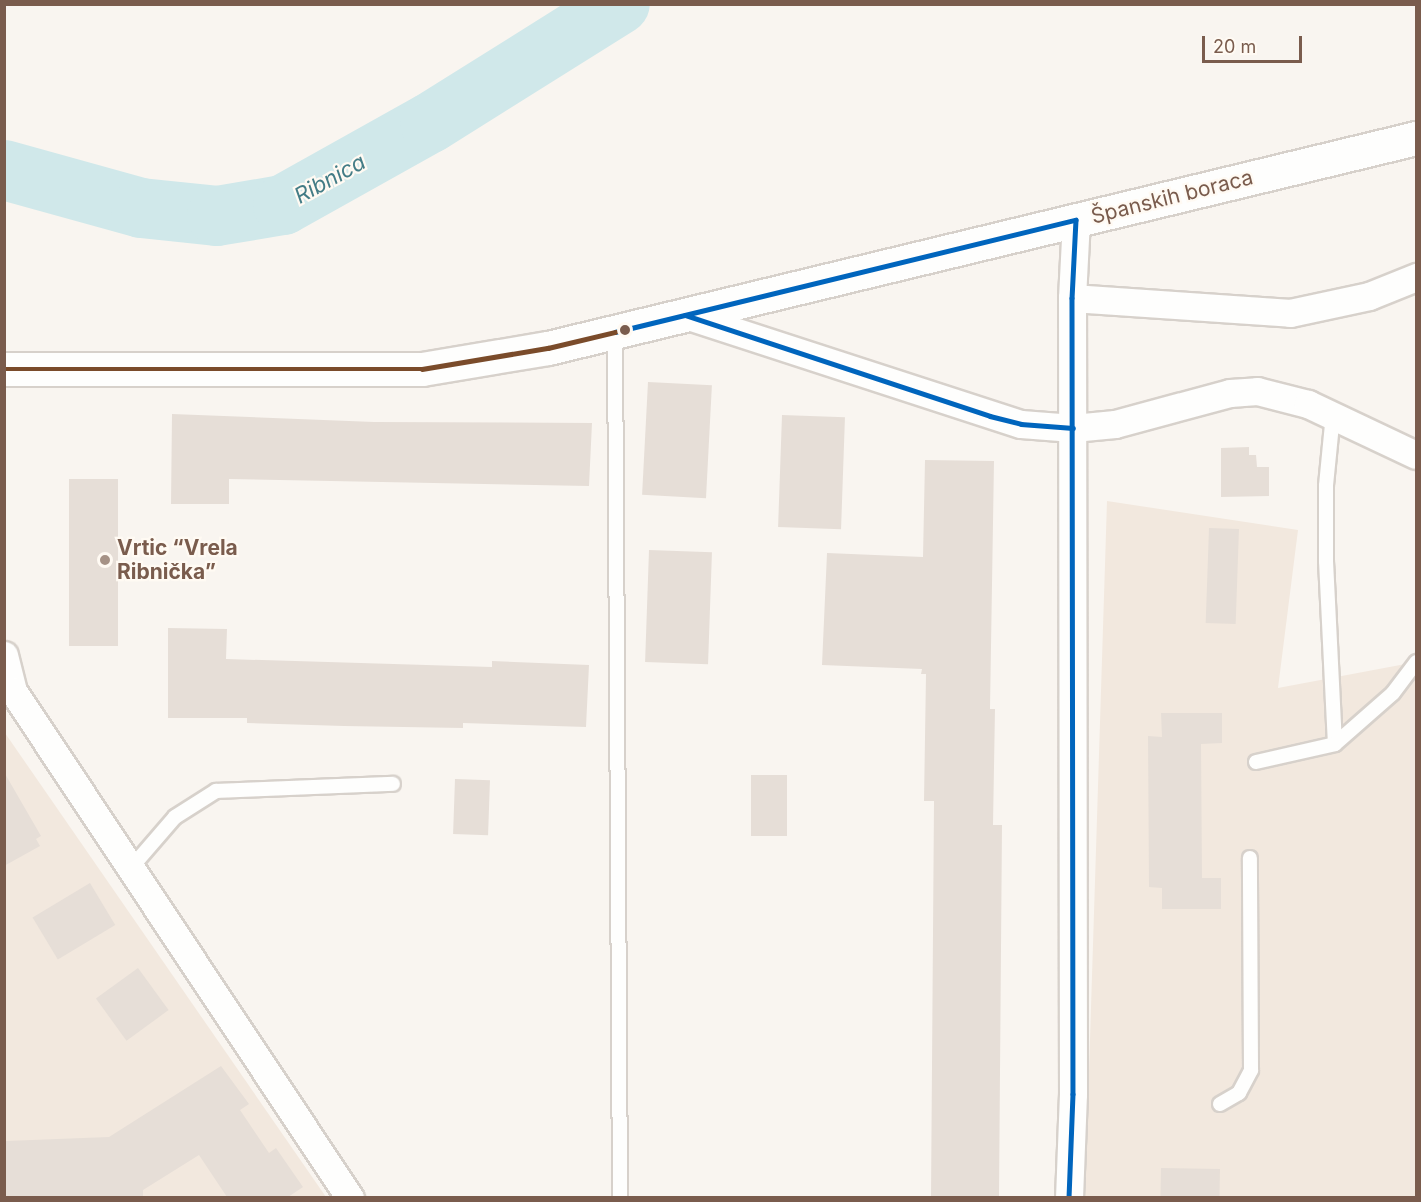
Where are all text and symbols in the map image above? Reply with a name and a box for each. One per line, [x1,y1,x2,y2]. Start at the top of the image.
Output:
scale bar [1205,24,1306,62]
text: 20 m [1213,36,1256,57]
water label: Ribnica [290,149,370,209]
street label: Španskih boraca [1088,165,1256,229]
unlabelled marker [619,324,631,336]
place label: Vrtic “Vrela Ribnička” [117,535,238,585]
marker: Vrtic “Vrela Ribnička” [98,553,112,567]

